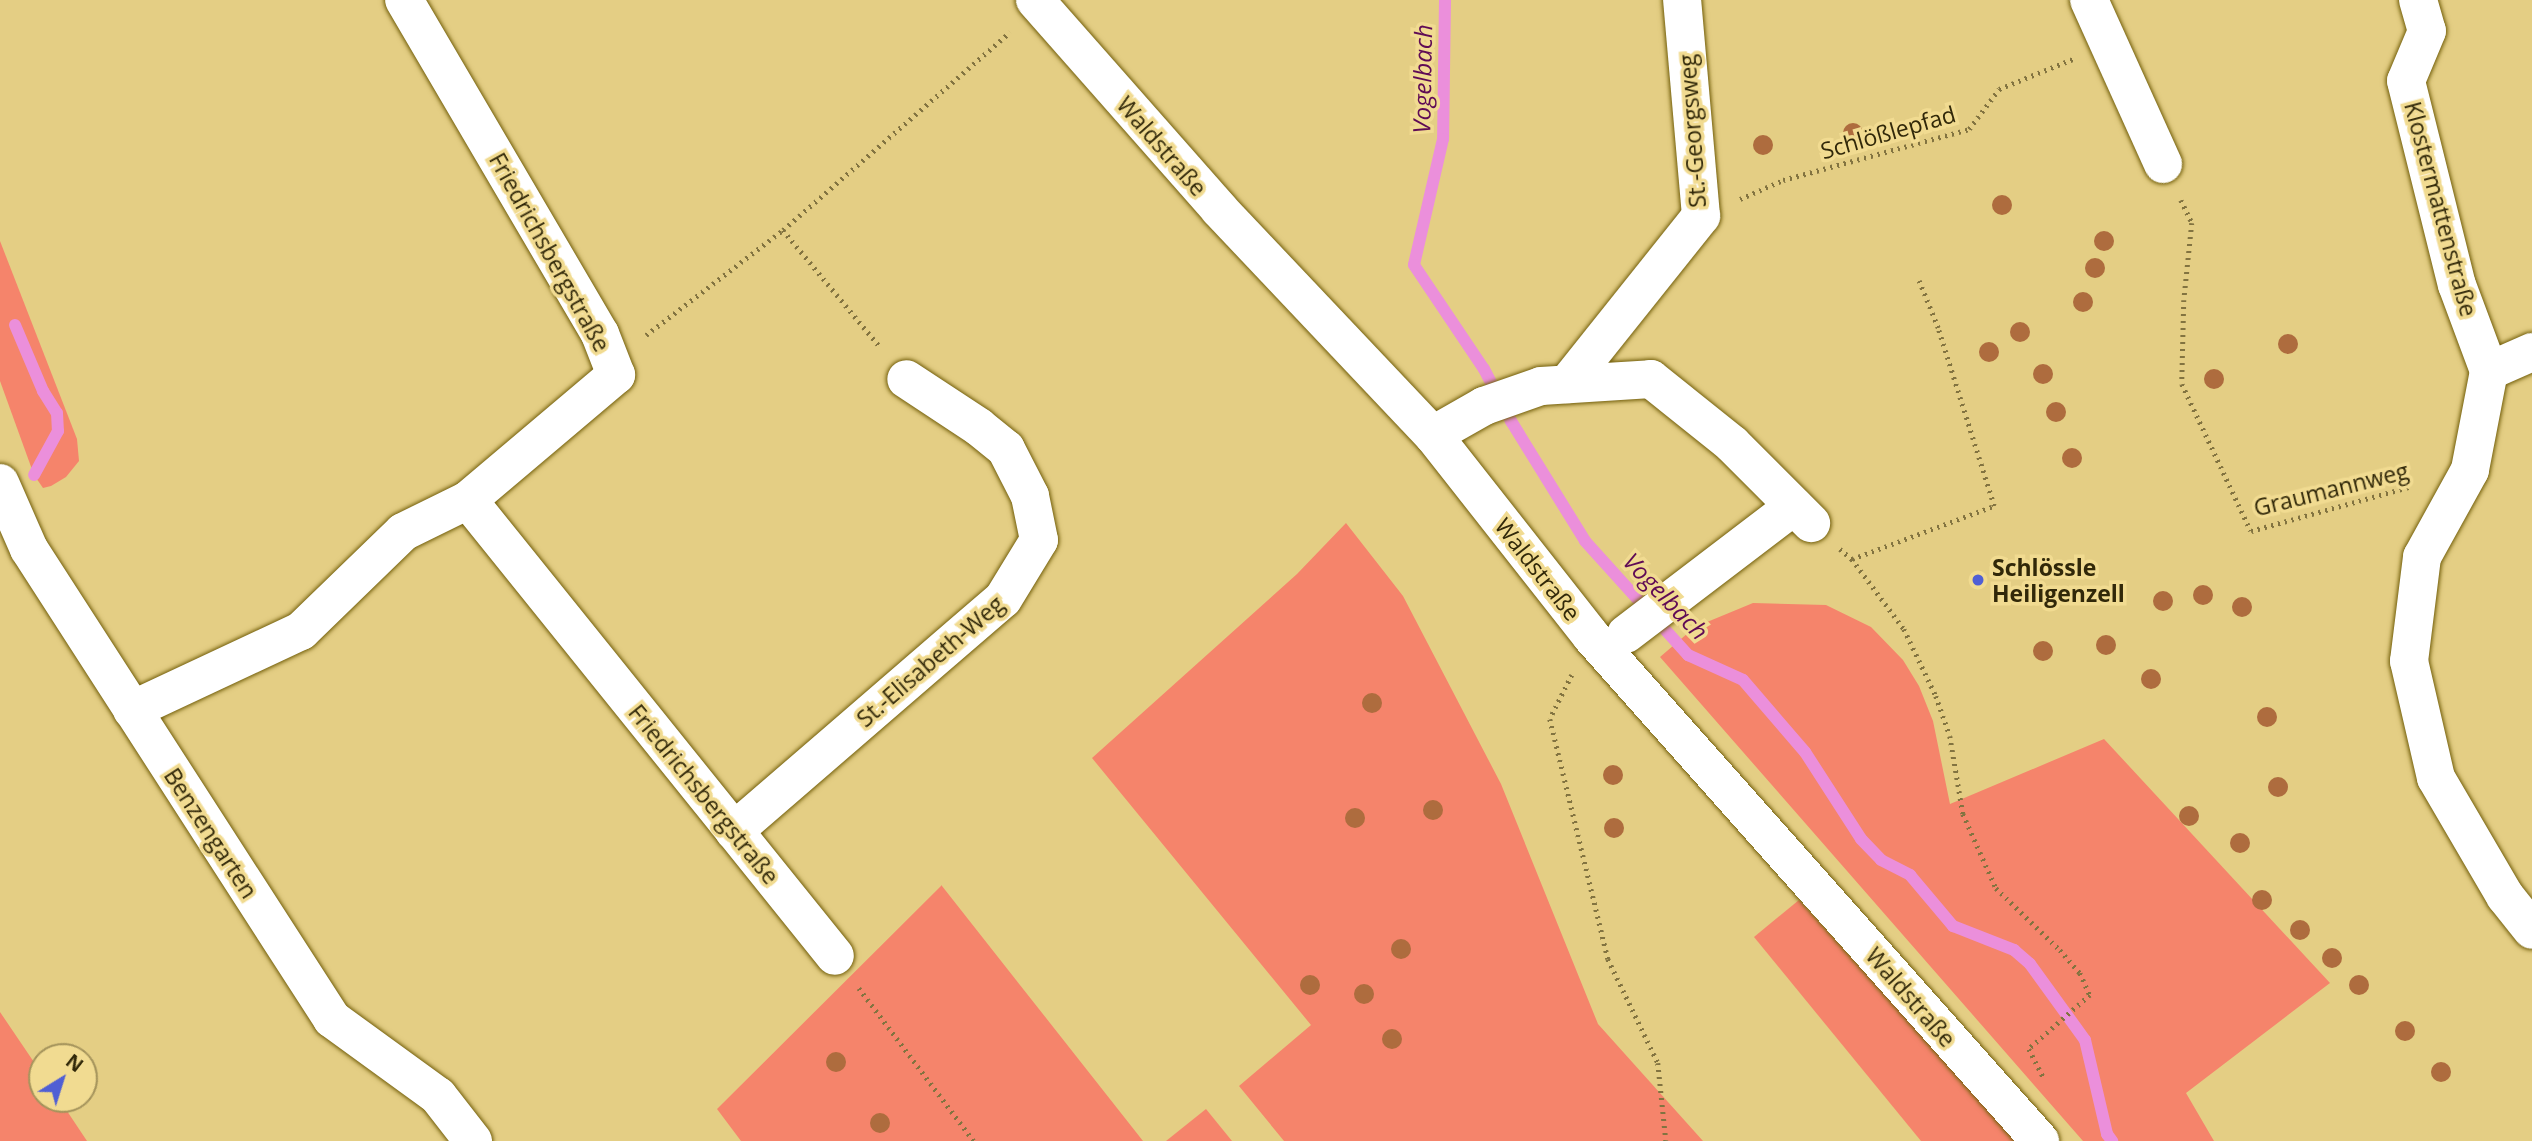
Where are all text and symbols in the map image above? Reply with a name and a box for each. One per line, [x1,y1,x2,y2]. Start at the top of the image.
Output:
water label: Vogelbach [1407,24,1437,134]
street label: St.-Georgsweg [1673,53,1711,209]
street label: Waldstraße [1111,91,1213,201]
street label: Klostermattenstraße [2399,99,2483,319]
street label: Schlößlepfad [1817,100,1959,164]
street label: Friedrichsbergstraße [484,148,616,356]
street label: Graumannweg [2251,456,2411,522]
street label: Waldstraße [1489,512,1587,626]
water label: Vogelbach [1618,547,1714,645]
place label: Schlössle Heiligenzell [1992,553,2125,607]
marker: Schlössle Heiligenzell [1970,572,1986,588]
street label: St.-Elisabeth-Weg [851,590,1009,732]
street label: Friedrichsbergstraße [623,699,785,889]
street label: Benzengarten [159,763,263,903]
street label: Waldstraße [1860,942,1962,1052]
north arrow [28,1043,98,1113]
text: N [61,1048,89,1078]

